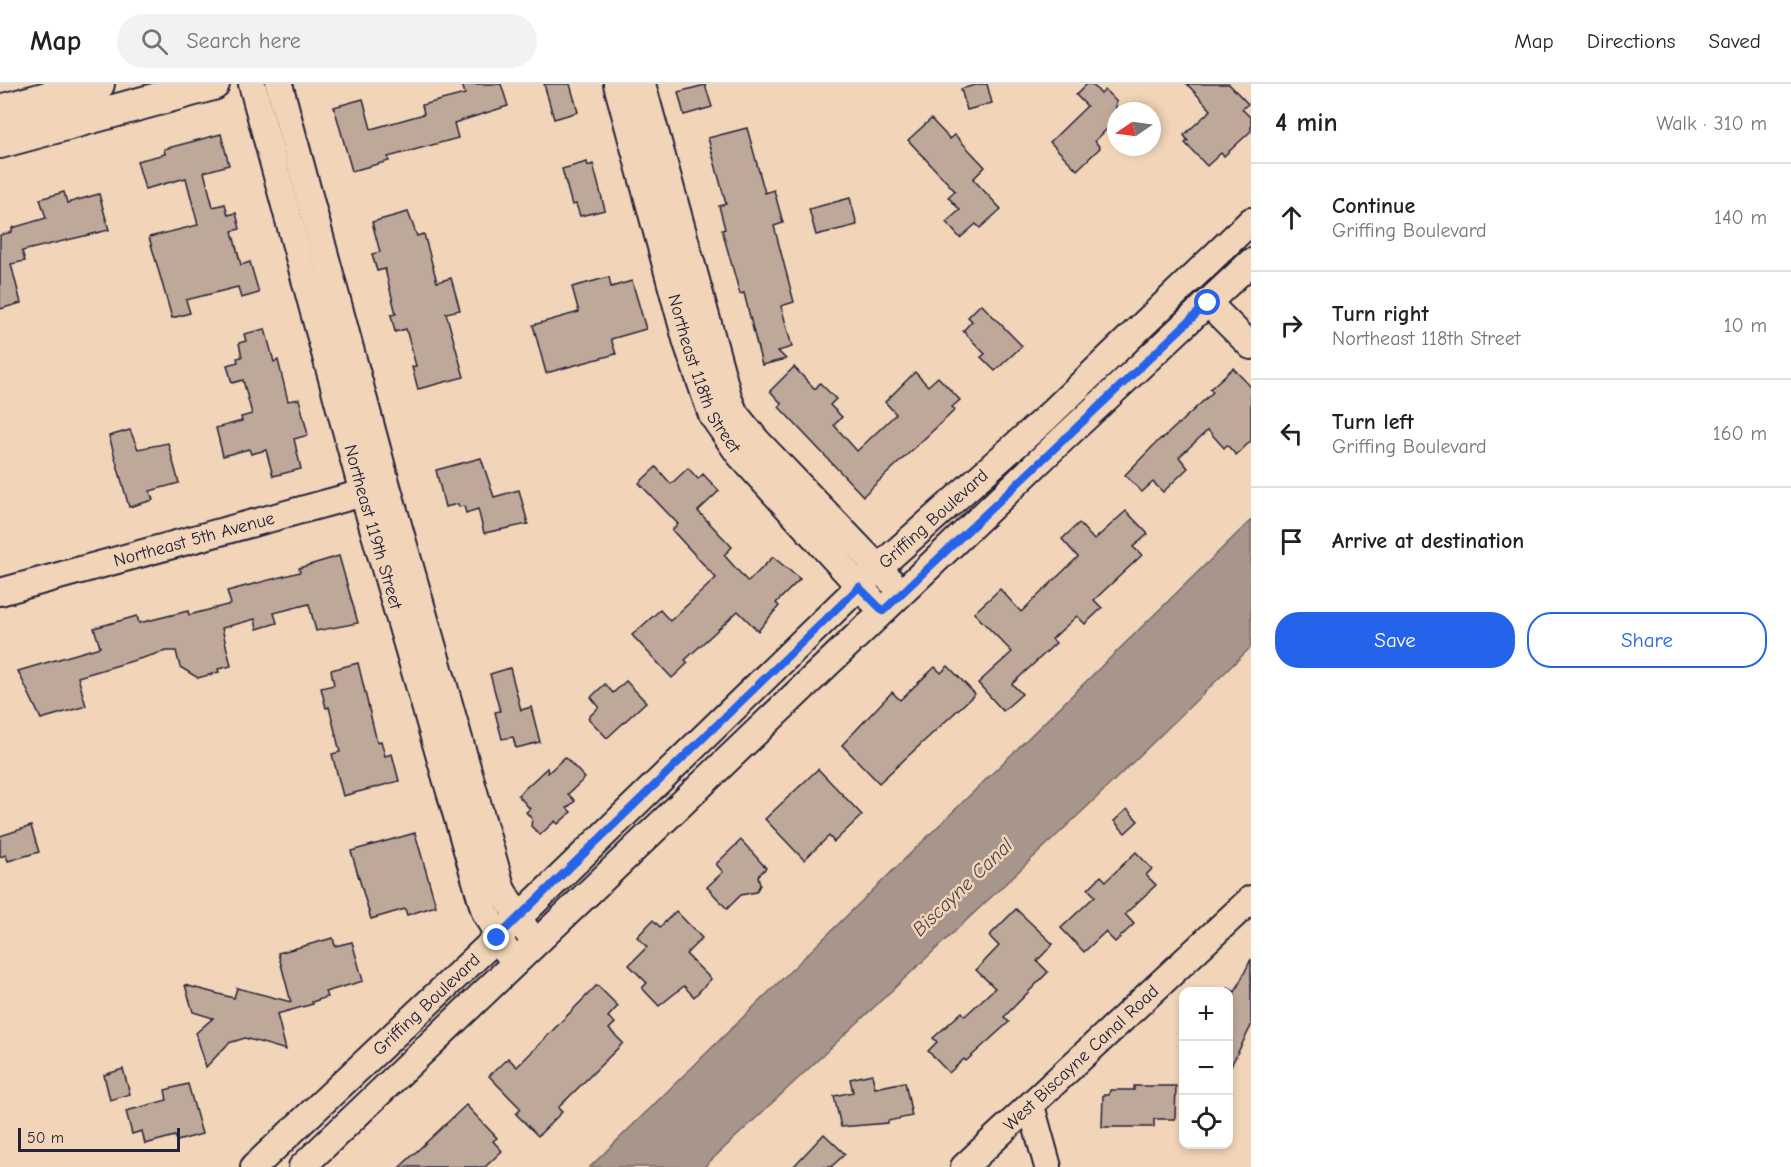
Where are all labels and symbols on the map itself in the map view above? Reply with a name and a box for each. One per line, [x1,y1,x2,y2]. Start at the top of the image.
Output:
north arrow [1107,102,1161,156]
route start [1194,289,1220,315]
street label: Northeast 118th Street [663,292,745,458]
street label: Northeast 119th Street [339,442,406,612]
street label: Griffing Boulevard [875,465,992,573]
street label: Northeast 5th Avenue [111,508,277,572]
water label: Biscayne Canal [908,833,1018,941]
route end [483,924,509,950]
street label: Griffing Boulevard [369,949,485,1060]
street label: West Biscayne Canal Road [999,981,1163,1136]
scale bar [18,1125,180,1152]

